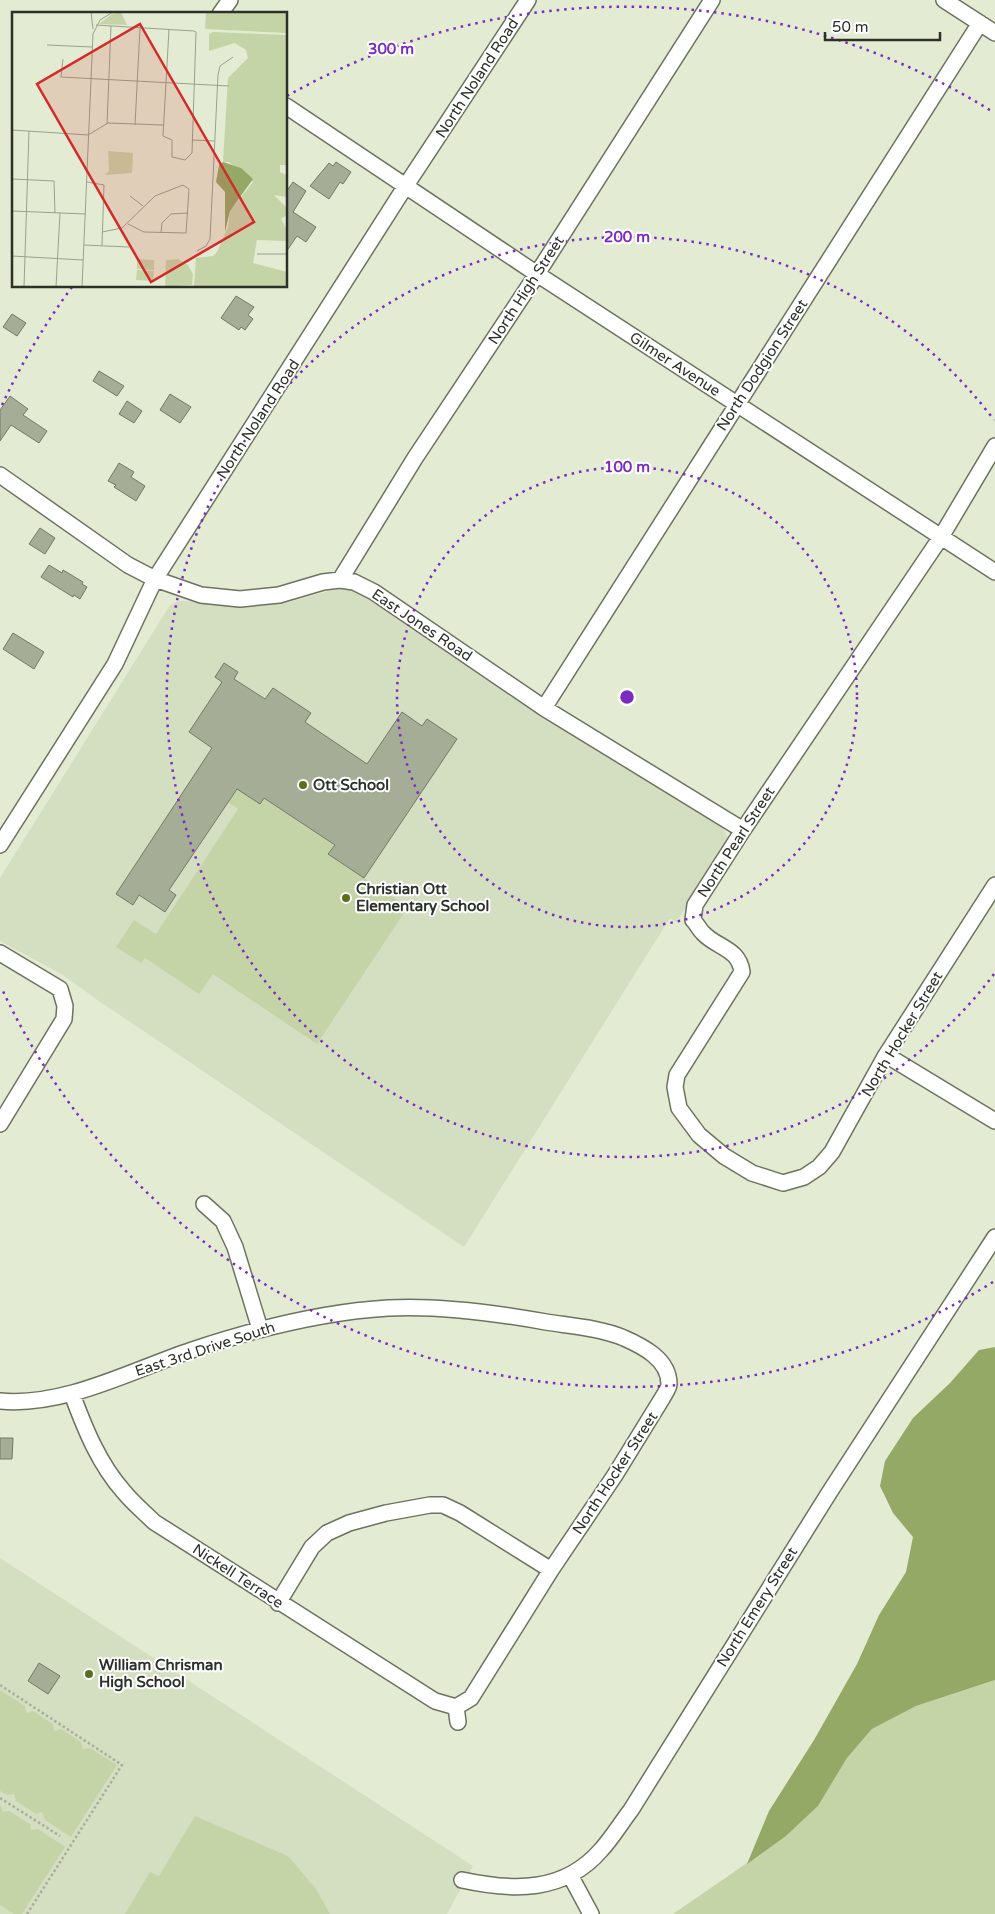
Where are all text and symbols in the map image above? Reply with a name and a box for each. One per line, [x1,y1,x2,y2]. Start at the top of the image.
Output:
scale bar [825,10,940,42]
inset map [12,12,288,288]
street label: North Noland Road [432,15,522,141]
text: 50 m [832,18,869,36]
text: 300 m [368,40,414,58]
text: 200 m [604,228,650,246]
street label: North High Street [484,232,568,348]
street label: North Dodgion Street [713,296,811,434]
street label: Gilmer Avenue [626,328,724,400]
street label: North Noland Road [213,356,303,482]
text: 100 m [604,458,650,476]
street label: East Jones Road [368,585,476,665]
centre of rings [618,688,636,706]
place label: Ott School [313,776,389,794]
marker: Ott School [297,779,309,791]
street label: North Pearl Street [693,783,779,901]
place label: Christian Ott Elementary School [356,880,489,916]
marker: Christian Ott Elementary School [340,892,352,904]
street label: North Hocker Street [858,968,947,1100]
street label: East 3rd Drive South [133,1318,277,1380]
street label: North Hocker Street [569,1408,662,1538]
street label: Nickell Terrace [189,1540,287,1612]
street label: North Emery Street [713,1544,801,1670]
place label: William Chrisman High School [99,1656,223,1692]
marker: William Chrisman High School [83,1668,95,1680]

